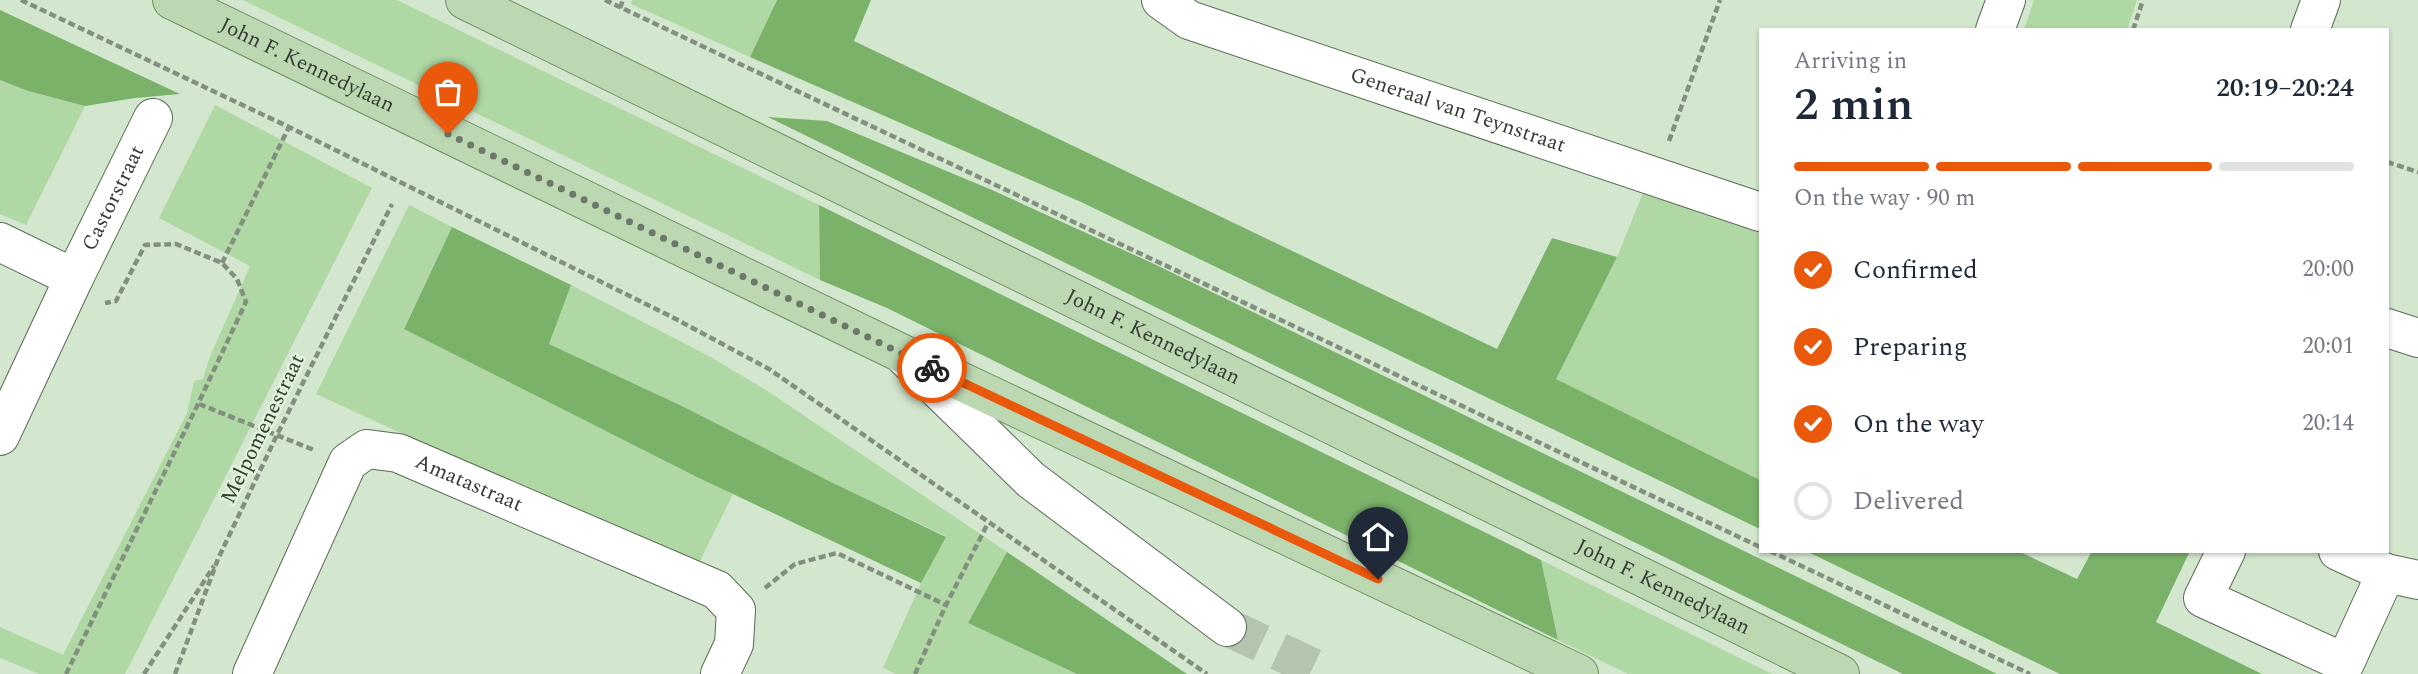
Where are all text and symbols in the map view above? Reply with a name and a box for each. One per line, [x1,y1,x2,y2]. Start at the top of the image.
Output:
street label: John F. Kennedylaan [214,9,400,121]
text: Arriving in [1794,44,1907,79]
street label: Generaal van Teynstraat [1346,59,1570,162]
pin [418,62,478,134]
text: 20:19–20:24 [2216,68,2354,108]
text: 2 min [1794,70,1913,140]
icon: bag [429,73,467,111]
street label: Castorstraat [74,140,153,257]
text: On the way · 90 m [1794,181,1975,216]
text: Confirmed [1853,250,1978,290]
icon: check [1794,251,1832,289]
text: 20:00 [2302,252,2354,287]
street label: John F. Kennedylaan [1060,281,1246,394]
text: Preparing [1853,327,1967,367]
icon: check [1794,328,1832,366]
text: 20:01 [2302,329,2354,364]
courier [897,333,967,403]
street label: Melpomenestraat [213,349,313,509]
icon: bike [913,349,951,387]
text: On the way [1853,404,1984,444]
icon: check [1794,405,1832,443]
text: 20:14 [2302,406,2354,441]
street label: Amatastraat [410,446,528,521]
text: Delivered [1853,481,1964,521]
pin [1348,507,1408,579]
icon: home [1359,518,1397,556]
street label: John F. Kennedylaan [1570,531,1756,644]

